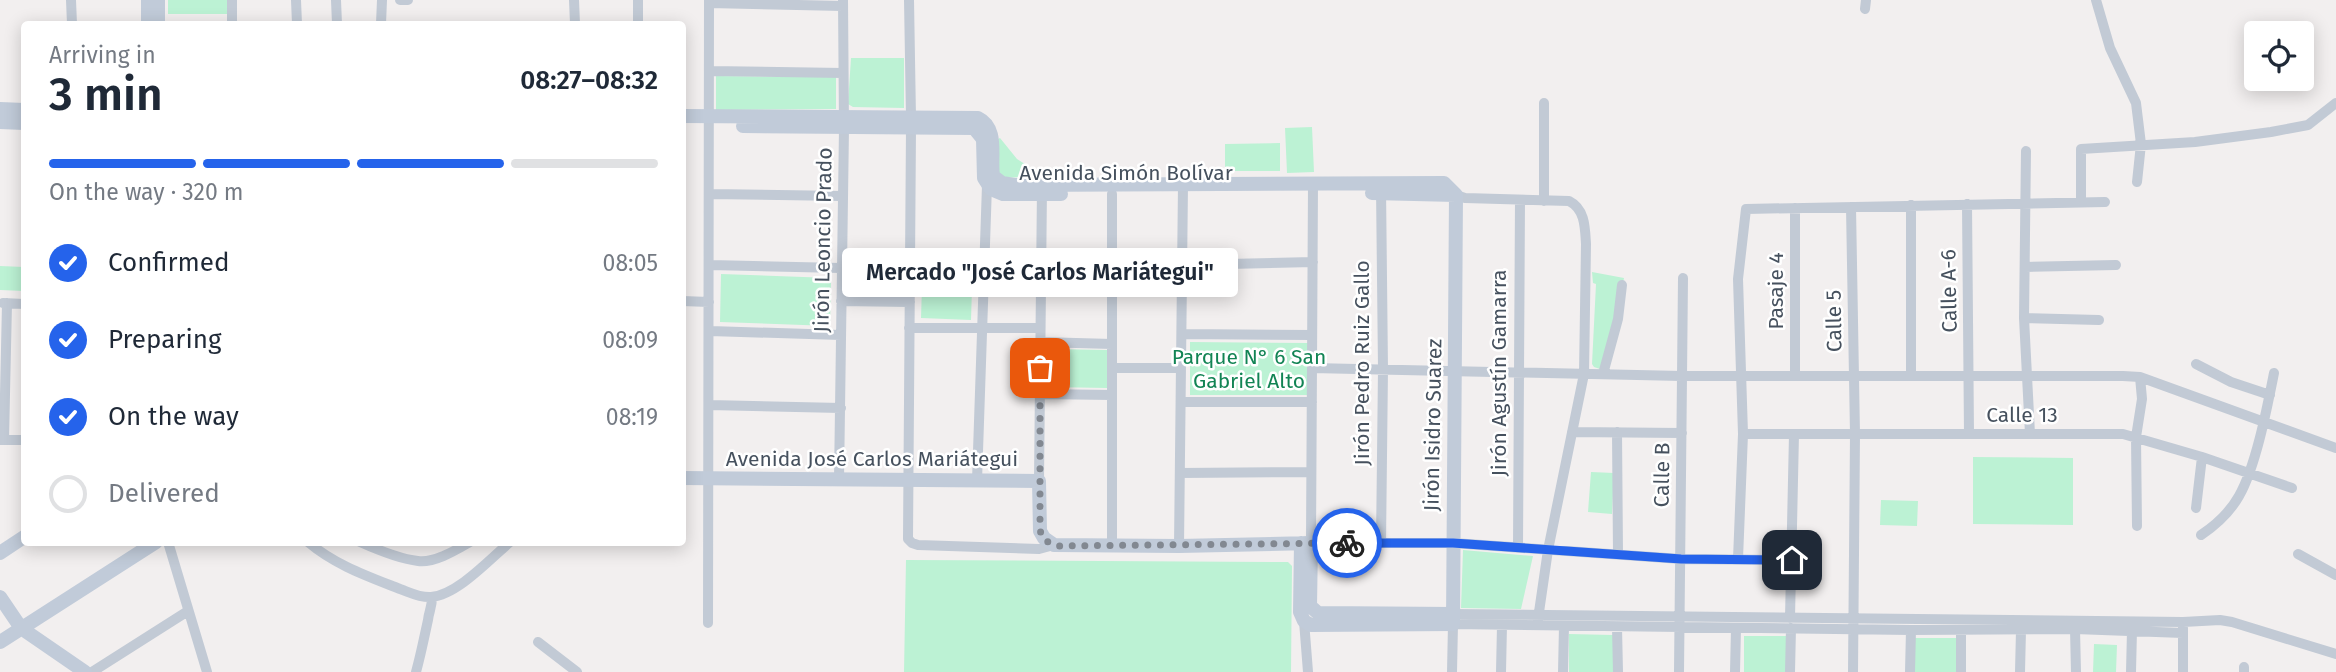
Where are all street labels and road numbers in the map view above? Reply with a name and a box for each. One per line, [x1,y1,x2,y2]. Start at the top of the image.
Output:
street label: Jirón Leoncio Prado [808,147,838,333]
street label: Avenida Simón Bolívar [1019,160,1233,186]
street label: Calle A-6 [1935,249,1963,333]
street label: Pasaje 4 [1763,252,1789,330]
street label: Jirón Pedro Ruiz Gallo [1349,260,1375,466]
street label: Jirón Agustín Gamarra [1486,269,1512,477]
street label: Calle 5 [1820,290,1848,352]
street label: Jirón Isidro Suarez [1418,338,1448,512]
street label: Calle 13 [1986,402,2058,428]
street label: Calle B [1648,442,1676,508]
street label: Avenida José Carlos Mariátegui [726,446,1018,472]

